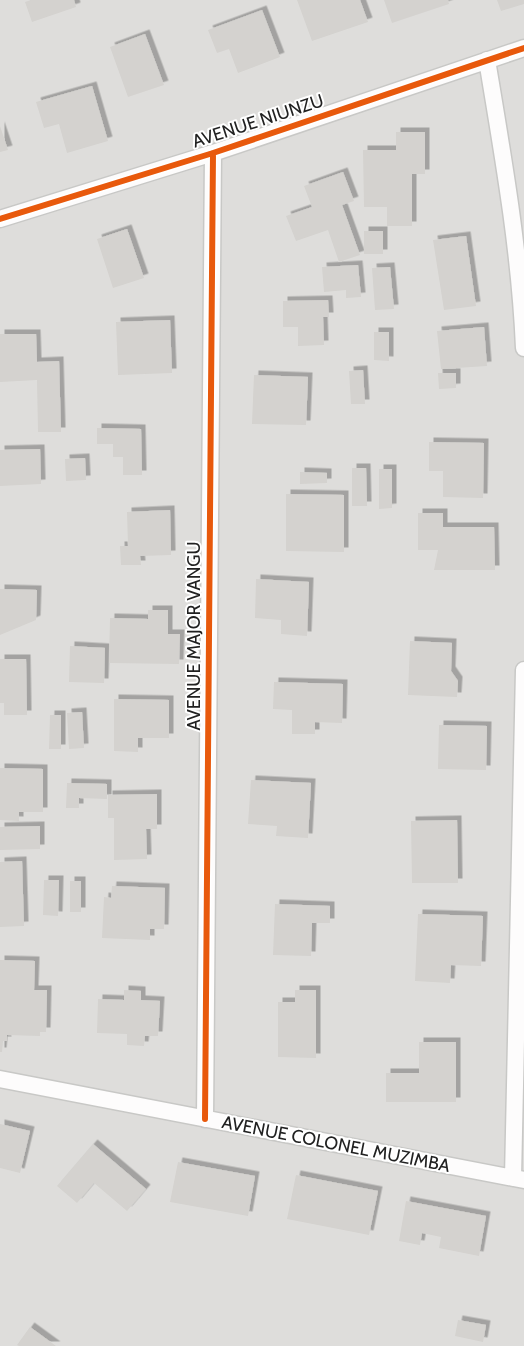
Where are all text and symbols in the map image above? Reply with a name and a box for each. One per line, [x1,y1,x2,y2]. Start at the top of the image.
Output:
street label: AVENUE NIUNZU [190,89,326,153]
street label: AVENUE MAJOR VANGU [183,542,205,730]
street label: AVENUE COLONEL MUZIMBA [220,1111,452,1177]

